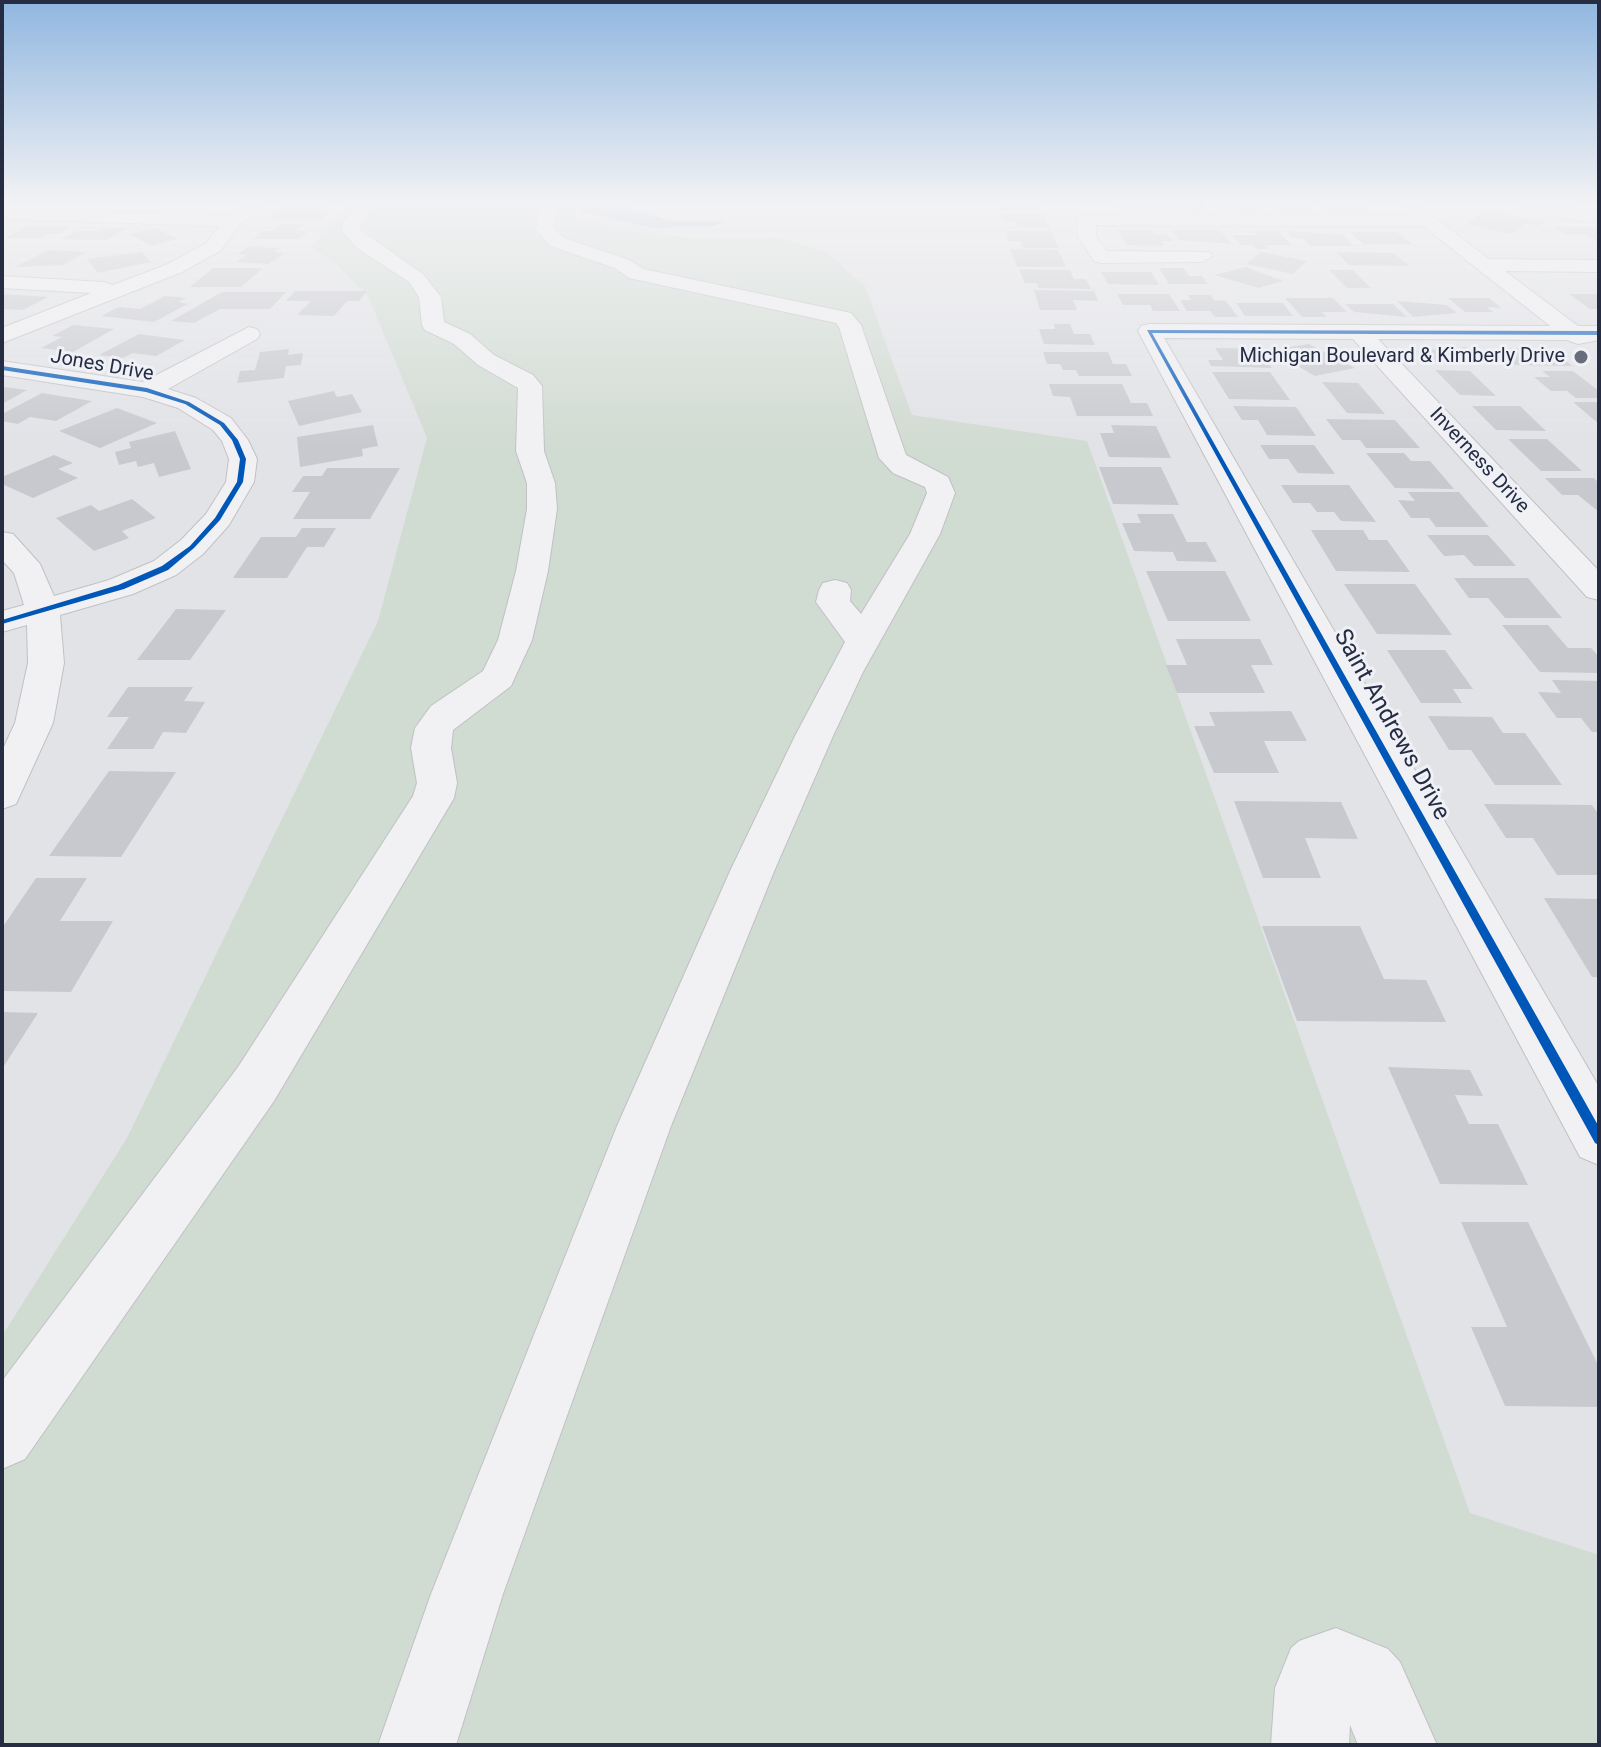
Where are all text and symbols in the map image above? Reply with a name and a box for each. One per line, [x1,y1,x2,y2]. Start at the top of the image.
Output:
street label: Jones Drive [49,345,155,387]
place label: Michigan Boulevard & Kimberly Drive [1240,345,1565,369]
marker: Michigan Boulevard & Kimberly Drive [1572,348,1590,366]
street label: Inverness Drive [1424,403,1534,519]
street label: Saint Andrews Drive [1327,625,1455,825]

